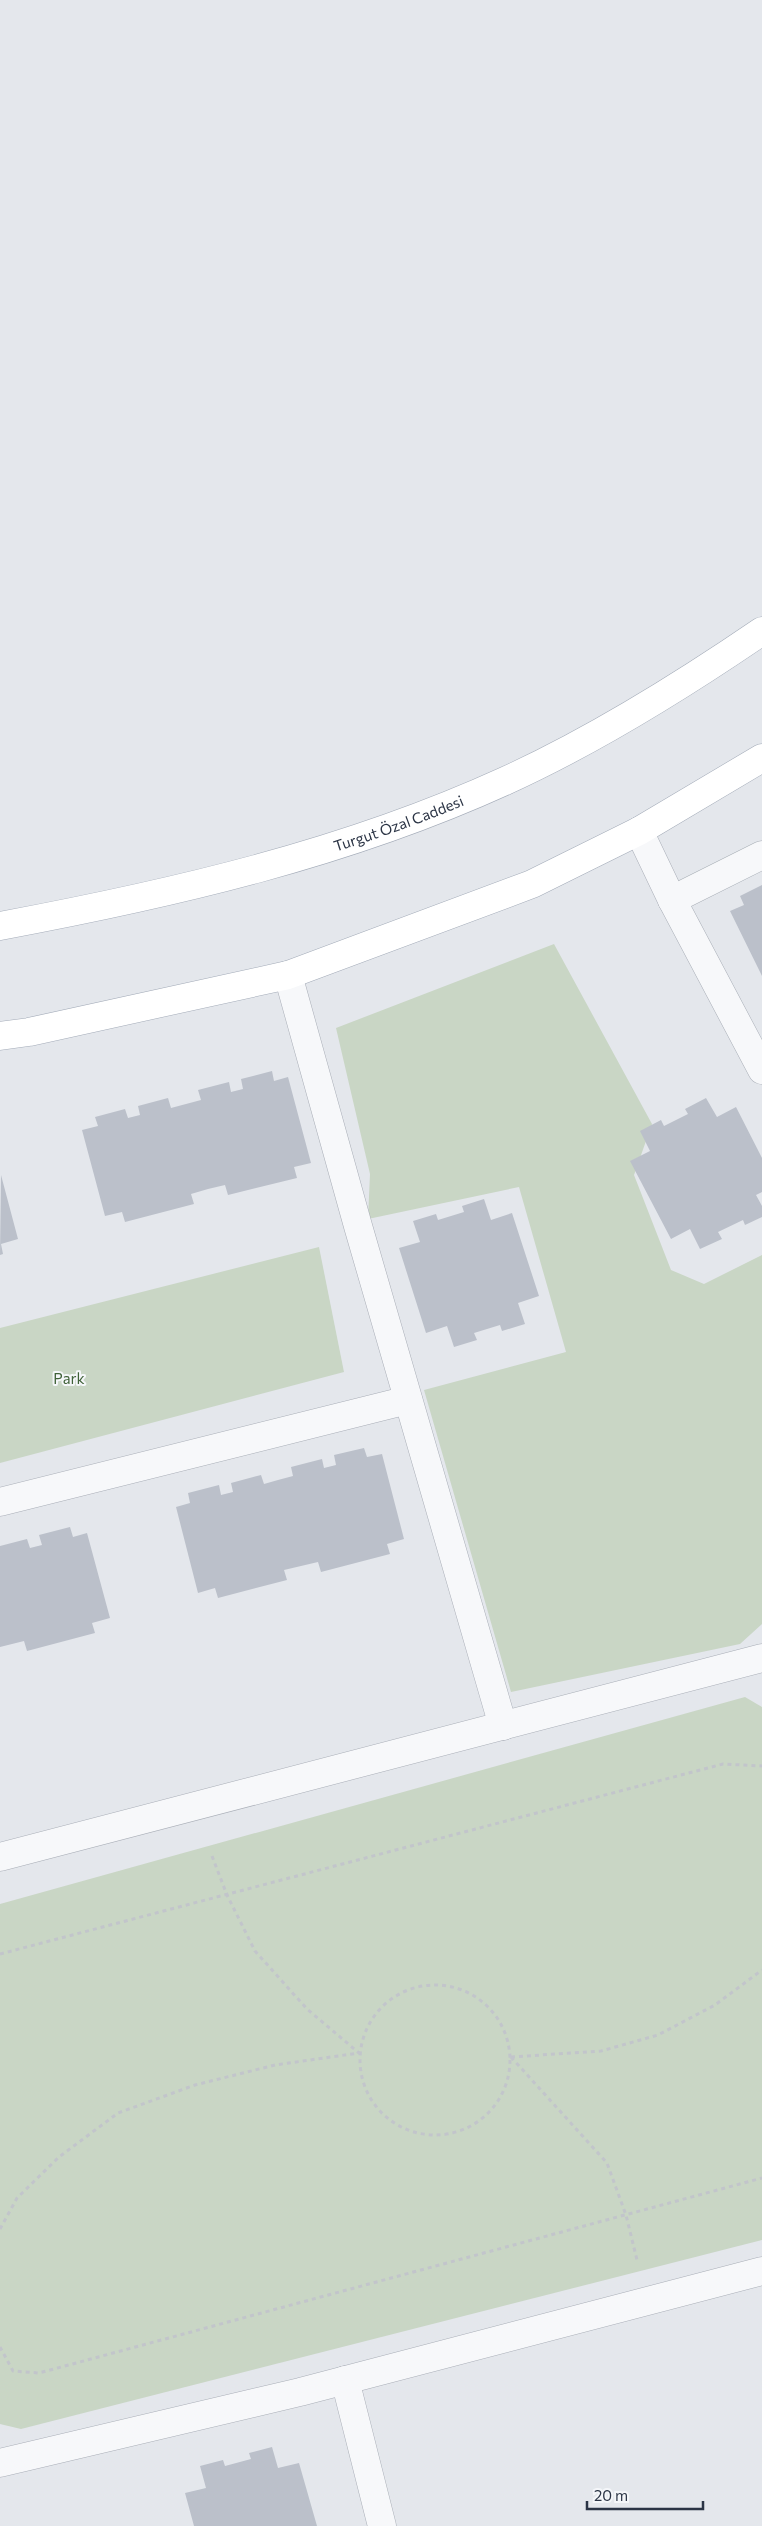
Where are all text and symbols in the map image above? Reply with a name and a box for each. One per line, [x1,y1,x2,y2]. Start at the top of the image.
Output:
street label: Turgut Özal Caddesi [331,791,466,855]
park label: Park [53,1369,85,1387]
scale bar [587,2478,703,2510]
text: 20 m [594,2486,628,2504]

